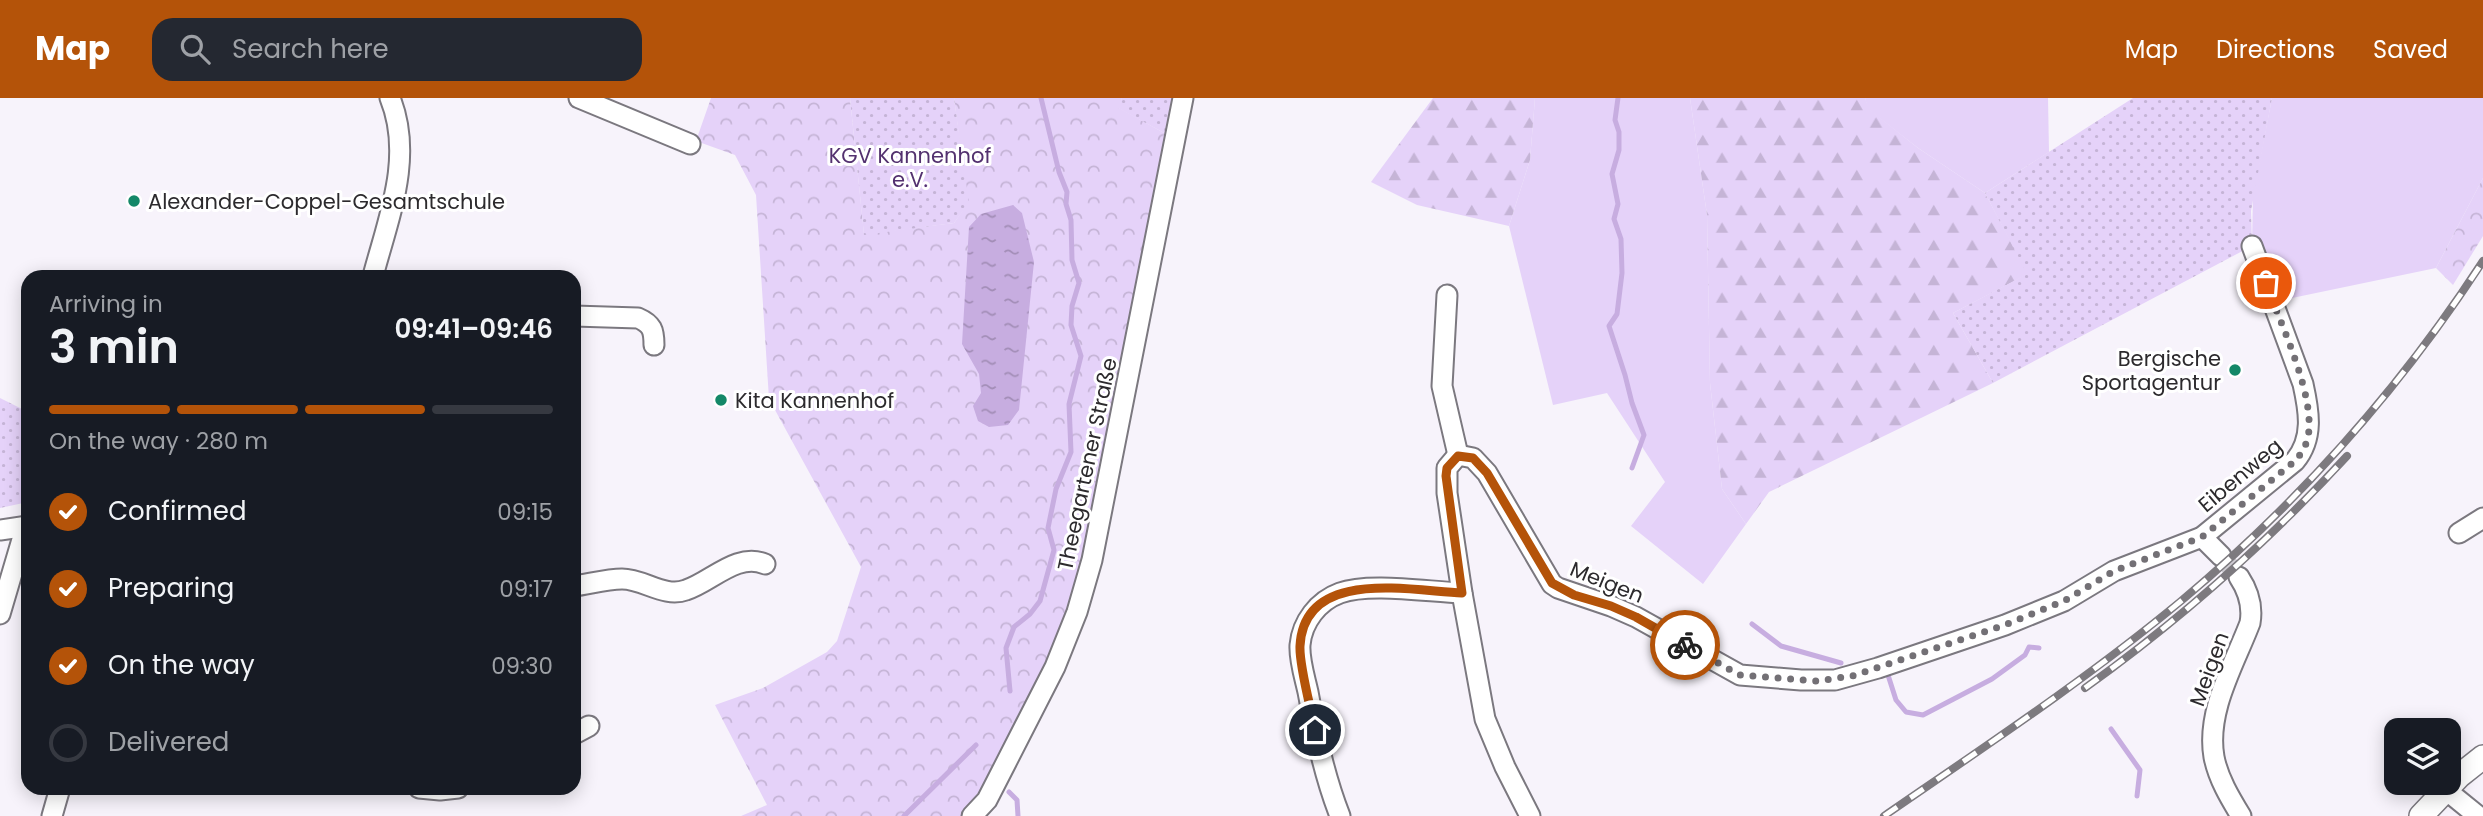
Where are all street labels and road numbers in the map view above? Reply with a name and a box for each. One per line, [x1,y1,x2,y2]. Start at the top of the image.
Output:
street label: Theegartener Straße [1050,355,1124,573]
street label: Eibenweg [2192,431,2288,519]
street label: Meigen [1566,554,1648,610]
street label: Meigen [2182,628,2236,710]

